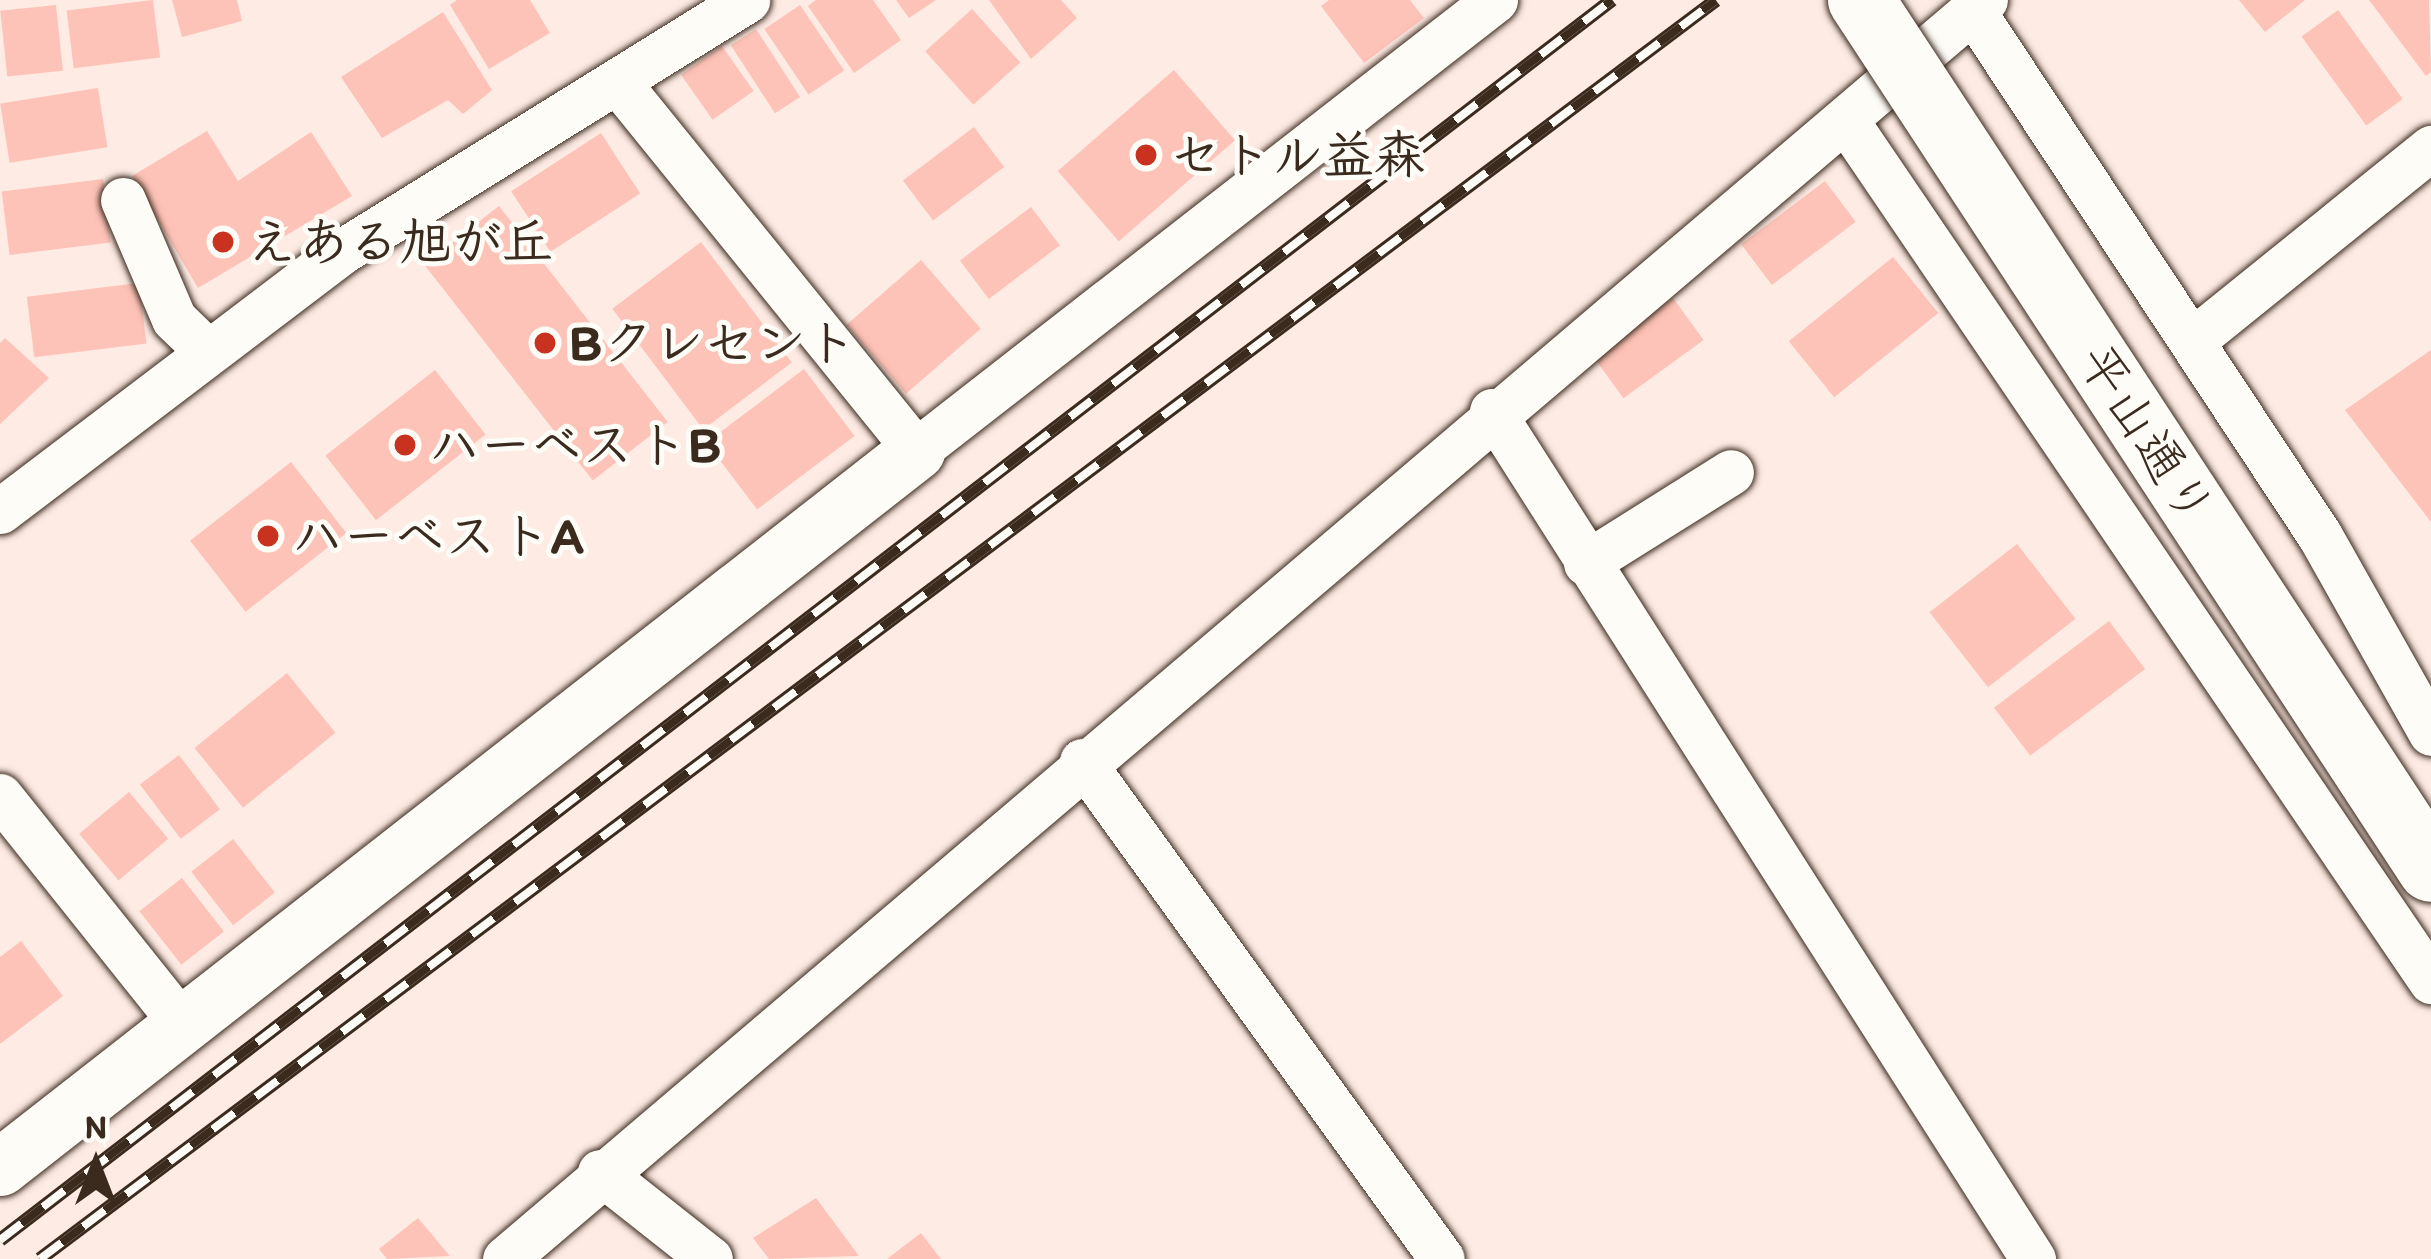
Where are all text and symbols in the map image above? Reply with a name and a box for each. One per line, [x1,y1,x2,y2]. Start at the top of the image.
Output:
place label: セトル益森 [1170,124,1425,186]
marker: セトル益森 [1133,142,1159,168]
place label: えある旭が丘 [247,211,553,273]
marker: えある旭が丘 [210,229,236,255]
place label: Bクレセント [569,312,857,374]
marker: Bクレセント [532,330,558,356]
street label: 平山通り [2065,333,2227,537]
place label: ハーベストB [429,414,717,476]
marker: ハーベストB [392,432,418,458]
place label: ハーベストA [292,505,580,567]
marker: ハーベストA [255,523,281,549]
north arrow [36,1103,156,1223]
text: N [85,1107,107,1146]

